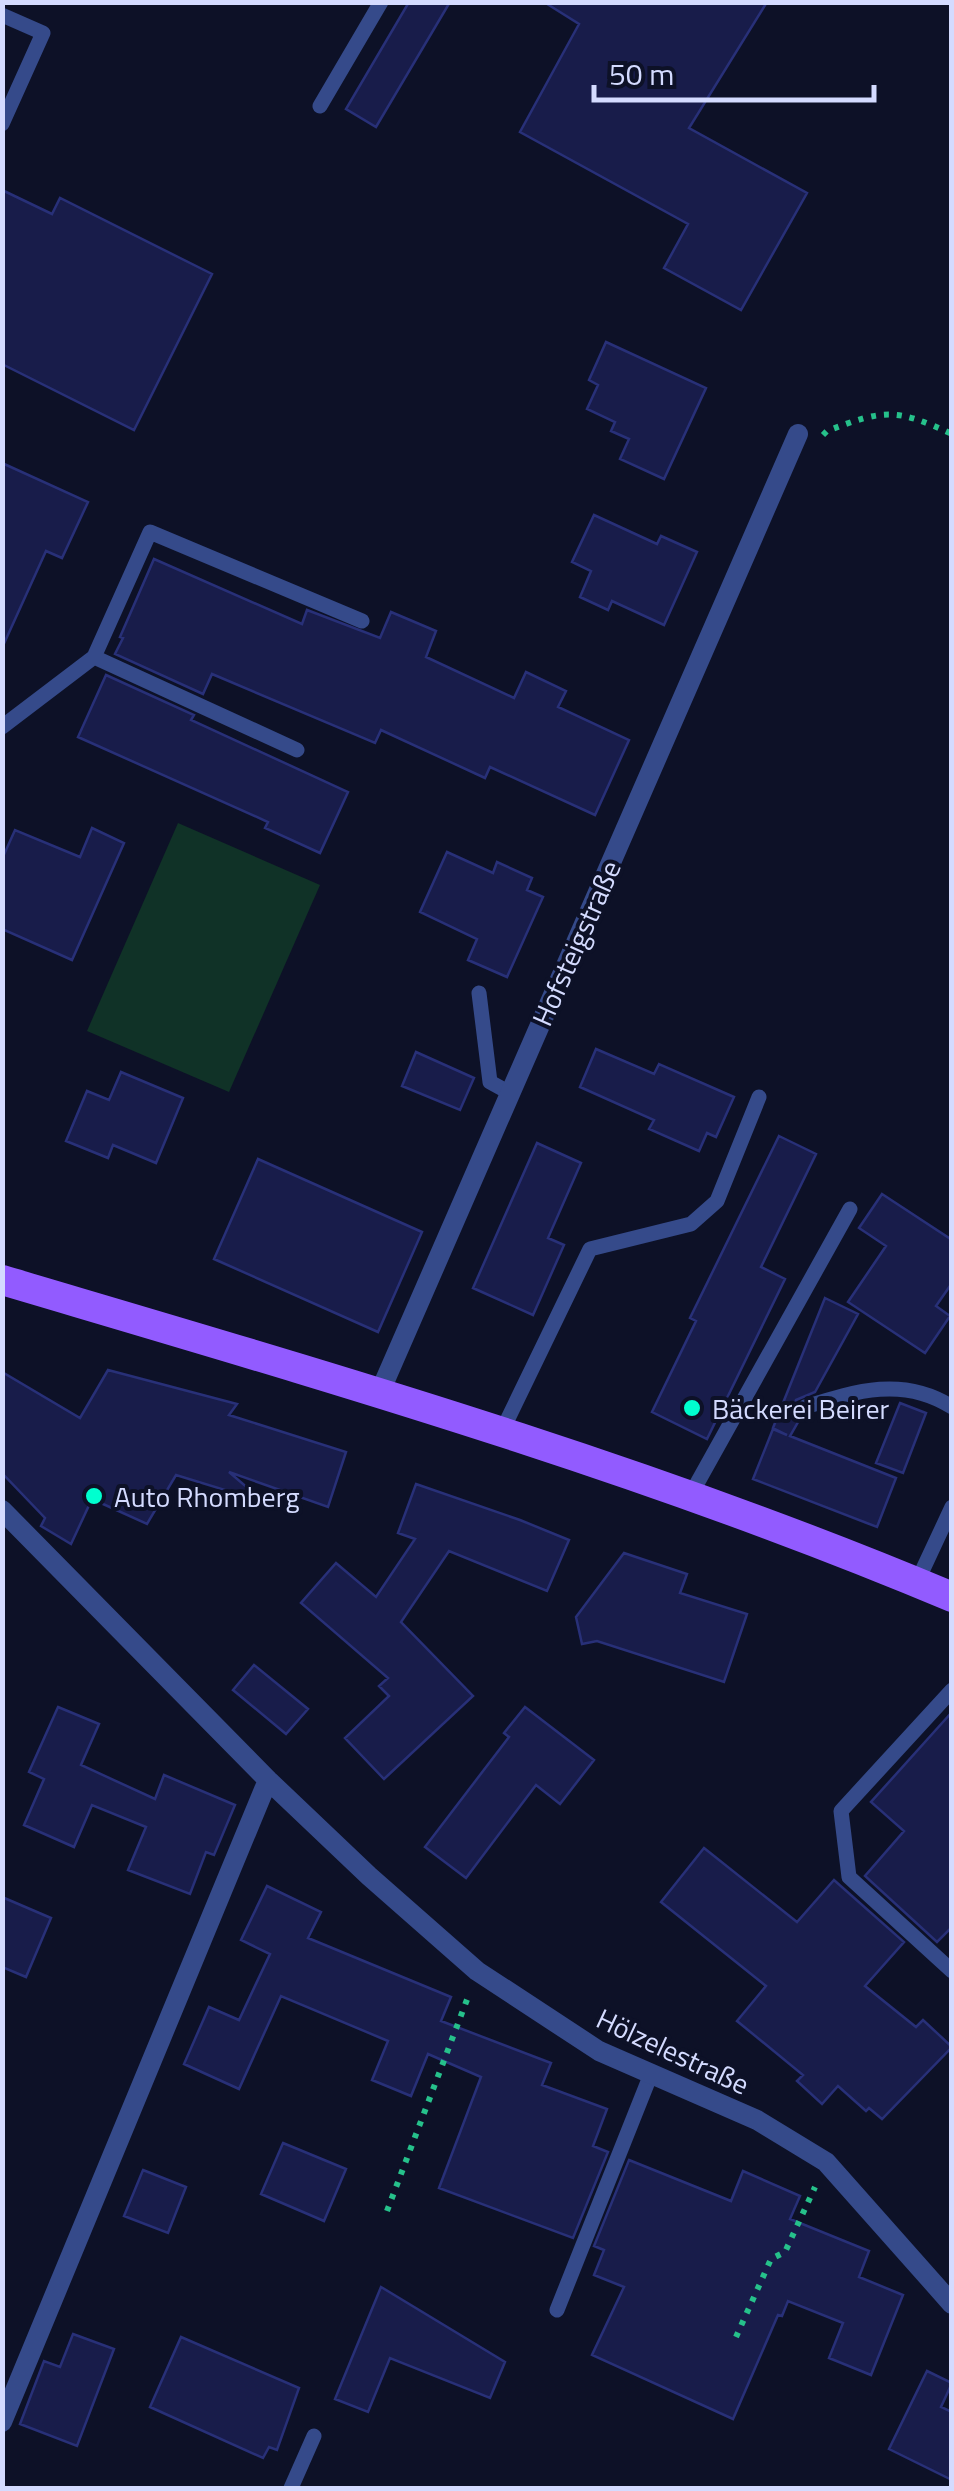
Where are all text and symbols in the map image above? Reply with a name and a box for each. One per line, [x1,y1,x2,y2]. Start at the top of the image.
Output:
scale bar [594,40,874,102]
text: 50 m [609,51,674,97]
street label: Hofsteigstraße [520,853,632,1033]
place label: Bäckerei Beirer [712,1387,890,1430]
marker: Bäckerei Beirer [681,1397,703,1419]
place label: Auto Rhomberg [114,1475,300,1518]
marker: Auto Rhomberg [83,1485,105,1507]
street label: Hölzelestraße [590,1997,756,2105]

